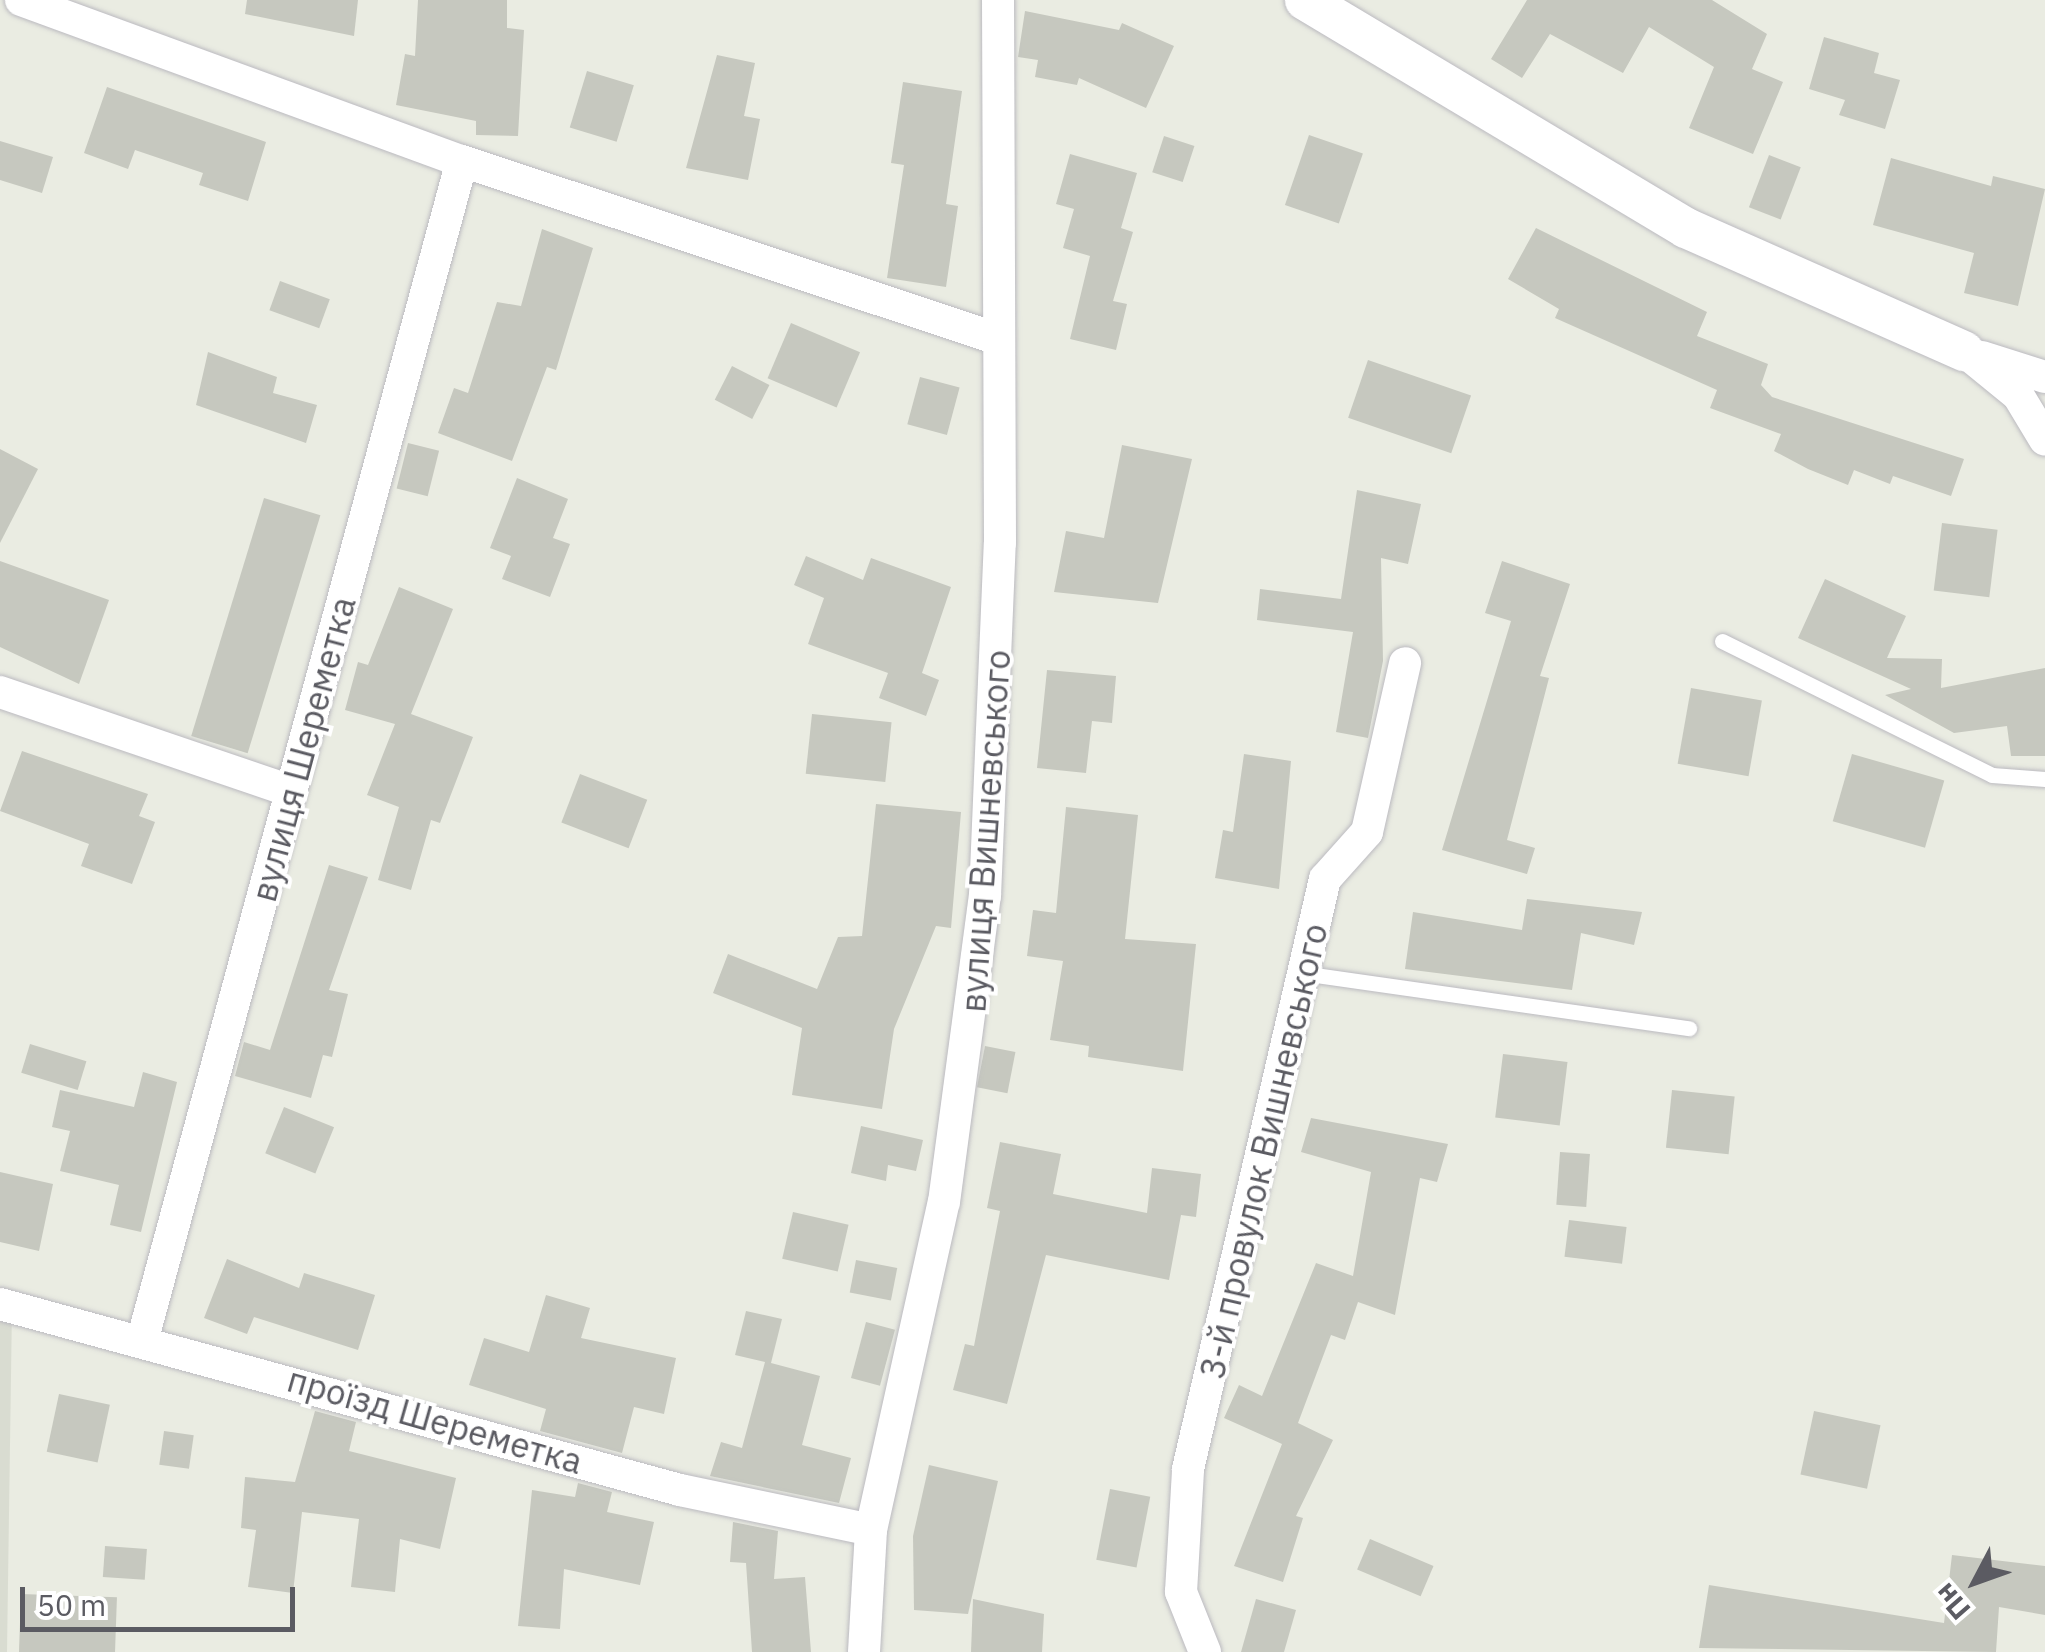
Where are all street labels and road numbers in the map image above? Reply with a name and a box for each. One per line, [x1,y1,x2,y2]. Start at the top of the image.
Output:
street label: вулиця Шереметка [242,592,364,906]
street label: вулиця Вишневського [951,648,1019,1014]
street label: 3-й провулок Вишневського [1190,919,1336,1383]
street label: проїзд Шереметка [283,1358,587,1482]

